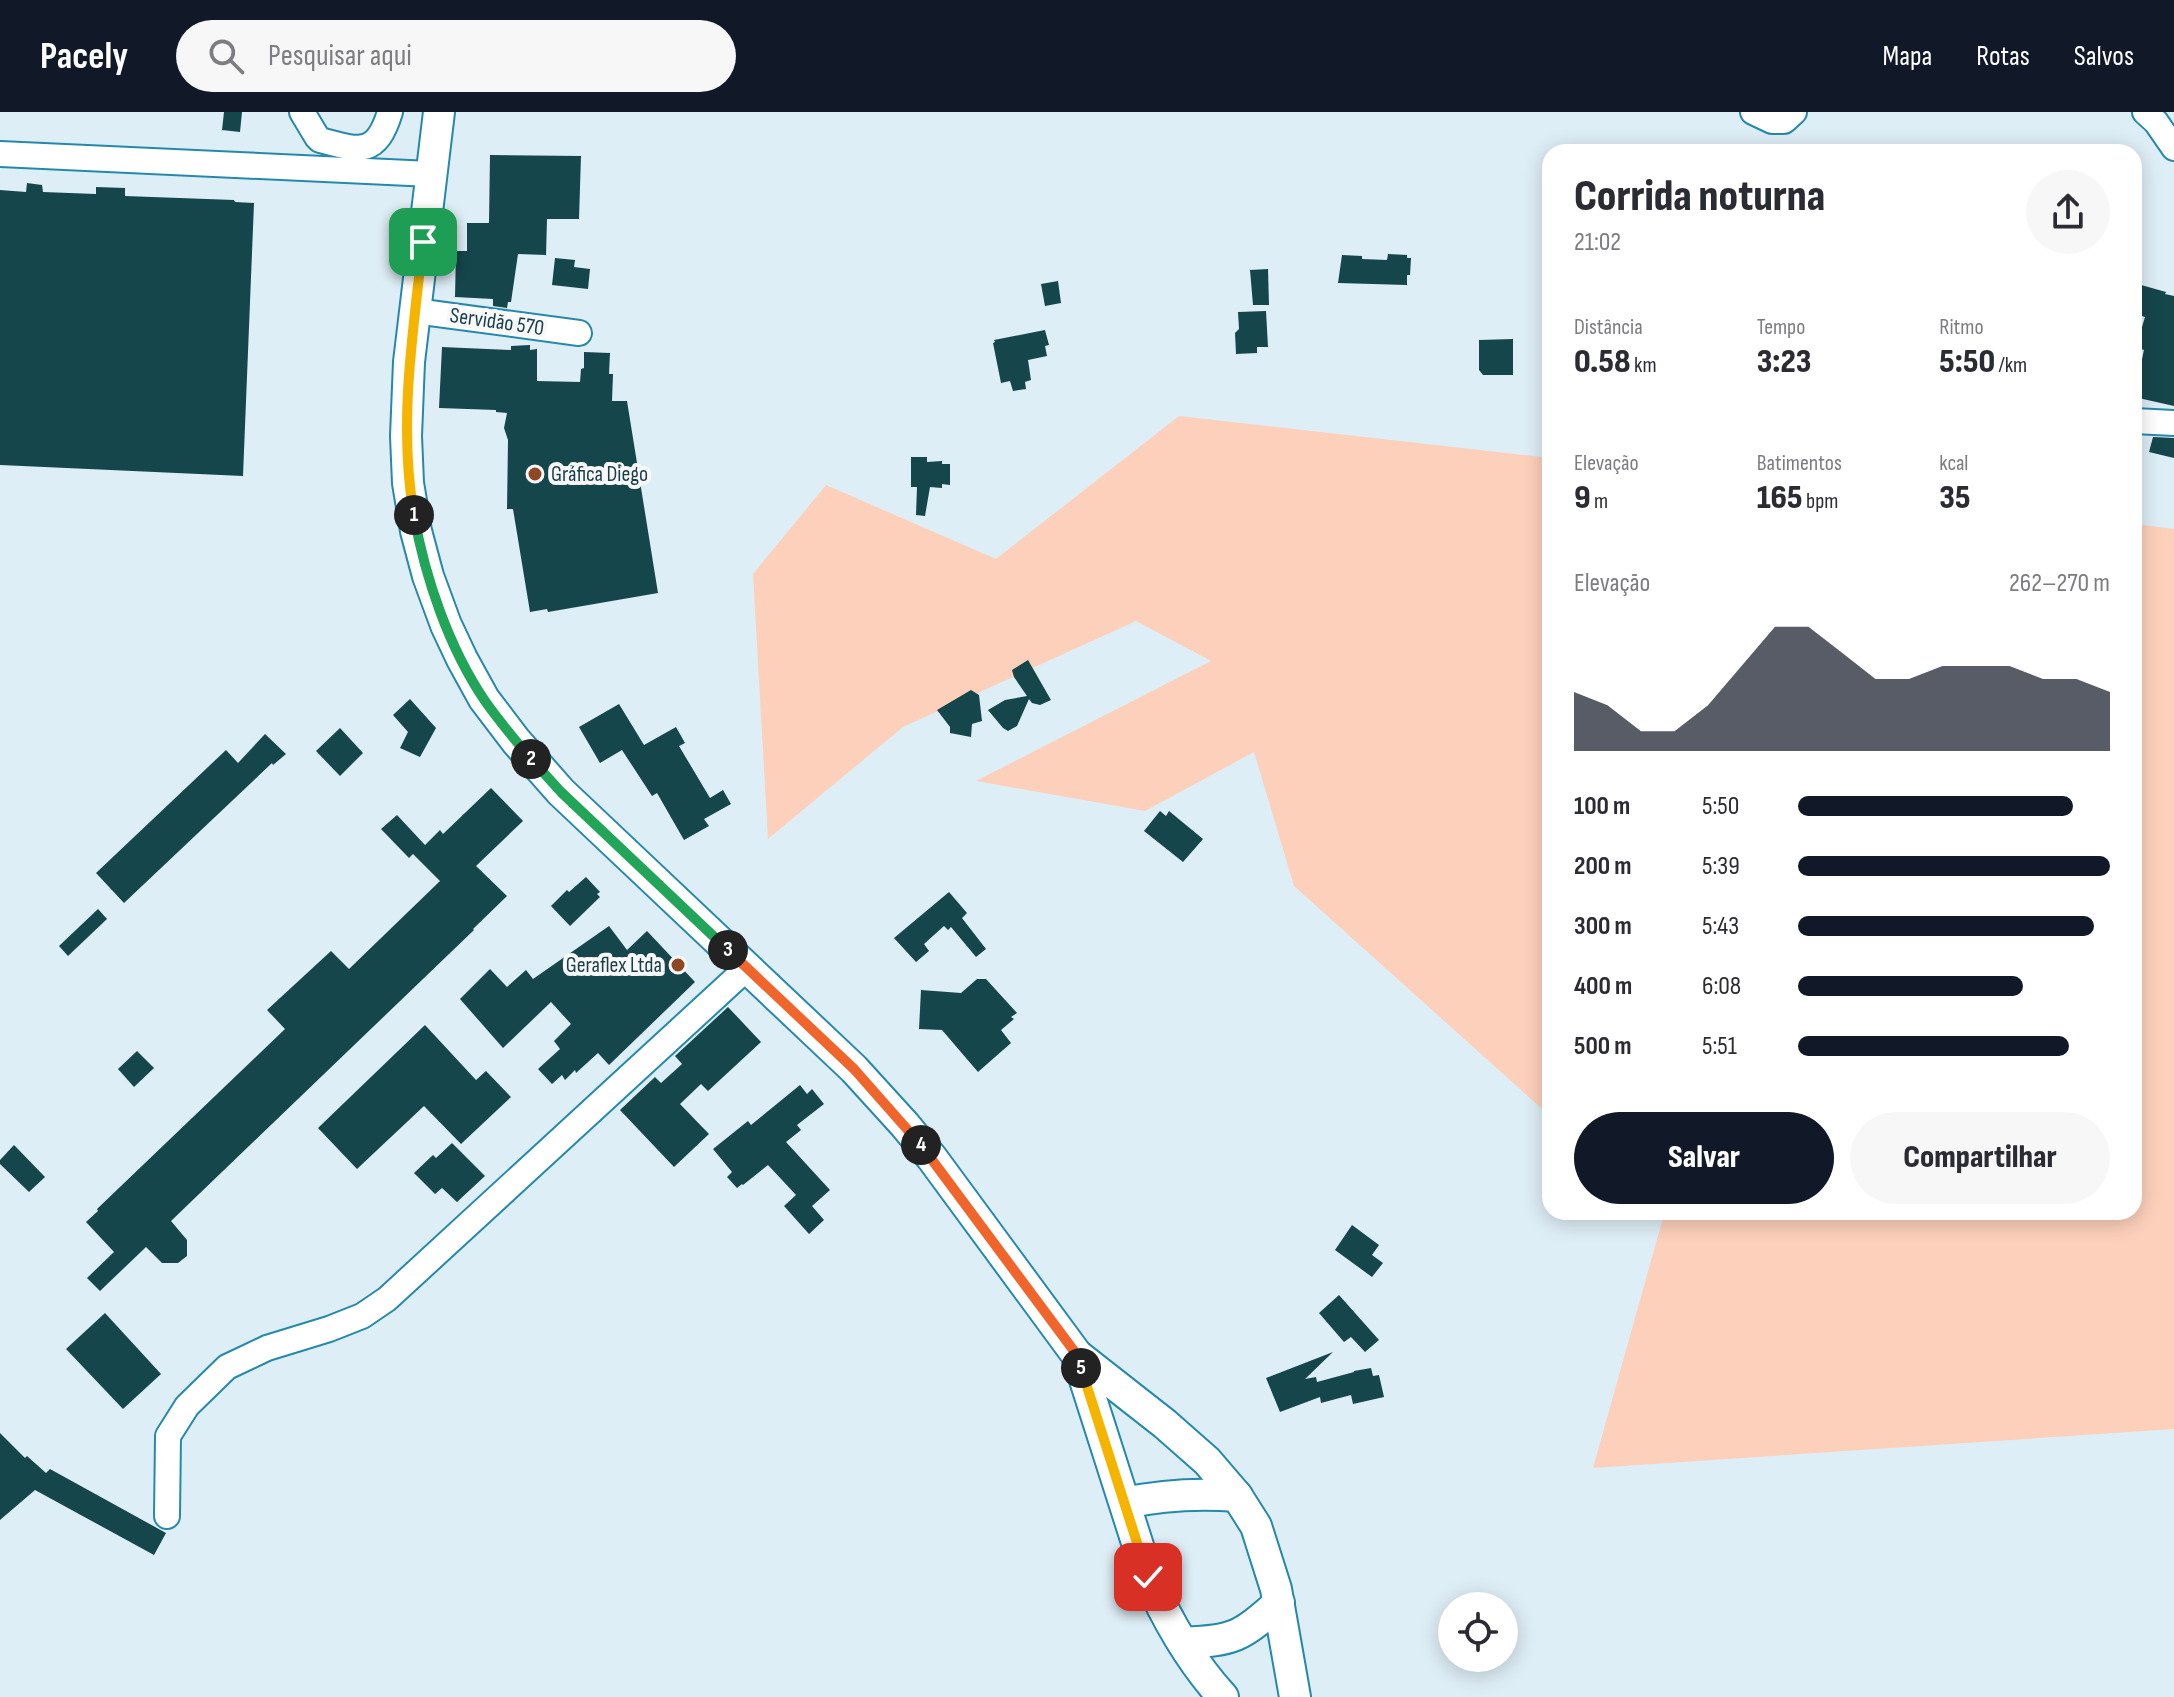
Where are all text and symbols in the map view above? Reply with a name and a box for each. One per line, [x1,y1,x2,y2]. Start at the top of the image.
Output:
search box [176,20,736,92]
text: Pacely [40,34,128,79]
icon: search [204,34,248,78]
text: Pesquisar aqui [268,38,412,74]
text: Mapa [1883,40,1932,73]
text: Rotas [1976,40,2030,73]
text: Salvos [2074,40,2134,73]
text: Corrida noturna [1574,170,1825,223]
button: share [2026,170,2110,254]
pin [389,208,457,276]
icon: arrive [401,220,445,264]
text: 21:02 [1574,227,1621,258]
street label: Servidão 570 [448,302,546,342]
text: Distância [1574,314,1643,341]
text: Tempo [1757,314,1805,341]
text: Ritmo [1939,314,1984,341]
text: 0.58 [1574,341,1631,382]
text: 3:23 [1757,341,1811,382]
text: 5:50 [1939,341,1995,382]
text: km [1631,352,1657,379]
text: /km [1995,352,2027,379]
text: Elevação [1574,450,1639,477]
text: Batimentos [1757,450,1842,477]
text: kcal [1939,450,1968,477]
place label: Gráfica Diego [551,461,648,488]
marker: Gráfica Diego [526,465,544,483]
text: 9 [1574,477,1591,518]
text: 165 [1757,477,1803,518]
text: 35 [1939,477,1970,518]
text: m [1591,488,1608,515]
text: bpm [1803,488,1838,515]
pin: 1 [394,495,434,535]
text: 1 [410,501,418,528]
text: Elevação [1574,568,1650,599]
text: 262–270 m [2009,568,2110,599]
pin: 2 [511,739,551,779]
text: 2 [526,745,536,772]
text: 100 m [1574,791,1630,822]
text: 5:50 [1702,791,1739,822]
text: 200 m [1574,851,1631,882]
text: 5:39 [1702,851,1740,882]
text: 300 m [1574,911,1632,942]
text: 5:43 [1702,911,1739,942]
pin: 3 [708,930,748,970]
text: 3 [723,936,733,963]
place label: Geraflex Ltda [566,952,662,979]
marker: Geraflex Ltda [669,956,687,974]
text: 400 m [1574,971,1632,1002]
text: 6:08 [1702,971,1741,1002]
text: 500 m [1574,1031,1631,1062]
text: 5:51 [1702,1031,1737,1062]
button: Salvar [1574,1112,1834,1204]
button: Compartilhar [1850,1112,2110,1204]
pin: 4 [901,1125,941,1165]
text: 4 [916,1131,926,1158]
pin: 5 [1061,1348,1101,1388]
text: 5 [1076,1354,1086,1381]
pin [1114,1543,1182,1611]
icon: check [1126,1555,1170,1599]
map controls [1438,1592,1518,1672]
button: locate [1438,1592,1518,1672]

